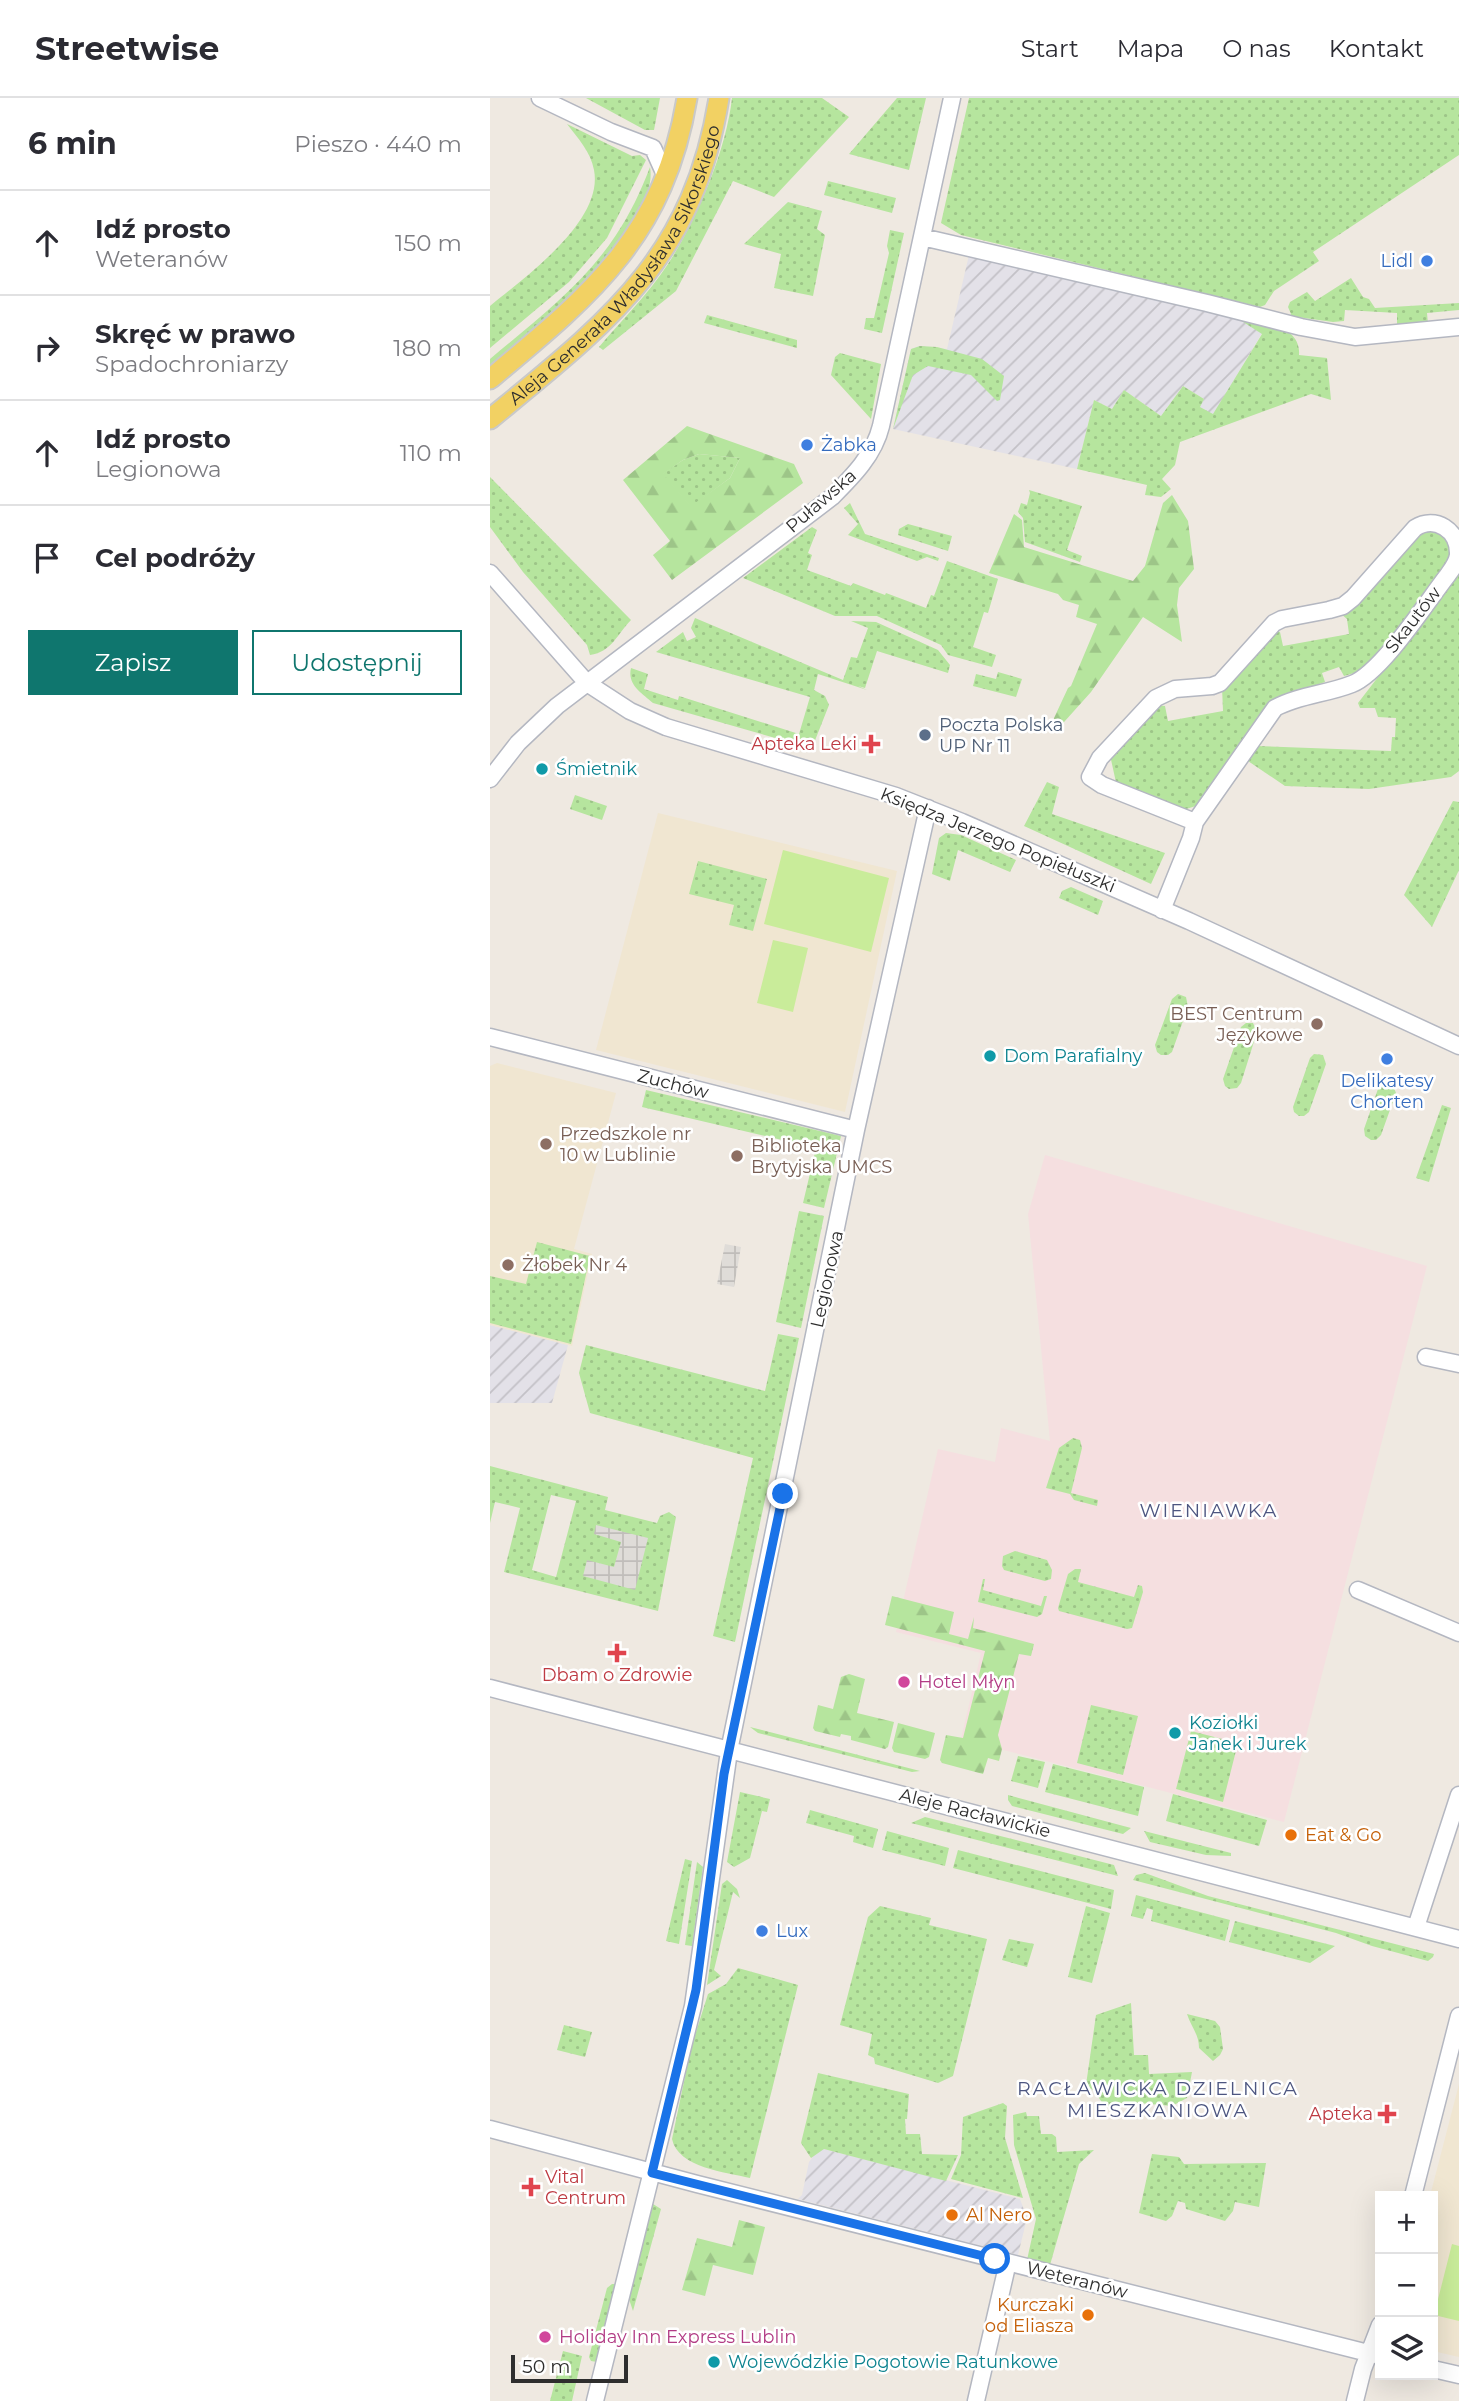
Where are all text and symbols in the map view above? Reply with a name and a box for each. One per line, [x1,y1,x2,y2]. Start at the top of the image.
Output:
text: Streetwise [35,28,219,68]
text: Start [1021,34,1079,63]
text: Mapa [1117,34,1184,63]
text: O nas [1222,34,1291,63]
text: Kontakt [1329,34,1424,63]
street label: Aleja Generała Władysława Sikorskiego [505,123,725,410]
text: 6 min [28,125,117,162]
text: Pieszo · 440 m [294,130,462,158]
text: Idź prosto [95,213,231,245]
icon: ahead [28,224,66,262]
text: 150 m [395,229,462,257]
text: Weteranów [95,245,228,273]
place label: Lidl [1381,250,1413,272]
marker: Lidl [1419,253,1435,269]
text: Skręć w prawo [95,318,295,350]
icon: right [28,329,66,367]
text: 180 m [393,334,462,362]
text: Spadochroniarzy [95,350,288,378]
text: Idź prosto [95,423,231,455]
icon: ahead [28,434,66,472]
place label: Żabka [821,434,877,456]
marker: Żabka [799,437,815,453]
text: 110 m [400,439,462,467]
text: Legionowa [95,455,222,483]
street label: Puławska [781,464,861,538]
icon: arrive [28,539,66,577]
text: Cel podróży [95,542,255,574]
street label: Skautów [1380,582,1446,658]
button: Zapisz [28,630,238,695]
button: Udostępnij [252,630,462,695]
place label: Poczta Polska UP Nr 11 [939,714,1063,757]
marker: Poczta Polska UP Nr 11 [917,727,933,743]
place label: Apteka Leki [751,733,857,755]
marker: Apteka Leki [863,736,879,752]
place label: Śmietnik [556,758,637,780]
marker: Śmietnik [534,761,550,777]
street label: Księdza Jerzego Popiełuszki [877,783,1119,897]
place label: BEST Centrum Językowe [1170,1003,1303,1046]
marker: BEST Centrum Językowe [1309,1016,1325,1032]
place label: Dom Parafialny [1004,1045,1143,1067]
marker: Dom Parafialny [982,1048,998,1064]
marker: Delikatesy Chorten [1379,1051,1395,1067]
street label: Zuchów [635,1065,711,1104]
place label: Delikatesy Chorten [1340,1070,1434,1113]
place label: Przedszkole nr 10 w Lublinie [560,1123,691,1166]
place label: Biblioteka Brytyjska UMCS [751,1135,892,1178]
marker: Przedszkole nr 10 w Lublinie [538,1136,554,1152]
marker: Biblioteka Brytyjska UMCS [729,1148,745,1164]
street label: Legionowa [806,1228,848,1330]
place label: Żłobek Nr 4 [522,1254,627,1276]
marker: Żłobek Nr 4 [500,1257,516,1273]
route end [767,1478,798,1509]
district label: WIENIAWKA [1140,1499,1278,1522]
marker: Dbam o Zdrowie [609,1645,625,1661]
place label: Dbam o Zdrowie [542,1664,692,1686]
place label: Hotel Młyn [918,1671,1015,1693]
marker: Hotel Młyn [896,1674,912,1690]
place label: Koziołki Janek i Jurek [1188,1712,1307,1755]
marker: Koziołki Janek i Jurek [1167,1725,1183,1741]
street label: Aleje Racławickie [897,1784,1053,1842]
place label: Eat & Go [1305,1824,1382,1846]
marker: Eat & Go [1283,1827,1299,1843]
place label: Lux [776,1920,809,1942]
marker: Lux [754,1923,770,1939]
district label: RACŁAWICKA DZIELNICA MIESZKANIOWA [1017,2077,1299,2122]
place label: Apteka [1309,2103,1373,2125]
marker: Apteka [1379,2106,1395,2122]
place label: Vital Centrum [545,2166,626,2209]
marker: Vital Centrum [523,2179,539,2195]
map controls [1375,2191,1438,2380]
button: + [1375,2191,1438,2254]
place label: Al Nero [966,2204,1032,2226]
marker: Al Nero [944,2207,960,2223]
route start [979,2243,1010,2274]
button: − [1375,2254,1438,2317]
street label: Weteranów [1024,2257,1130,2303]
place label: Kurczaki od Eliasza [985,2294,1074,2337]
marker: Kurczaki od Eliasza [1080,2307,1096,2323]
button: layers [1375,2317,1438,2380]
place label: Holiday Inn Express Lublin [559,2326,796,2348]
marker: Holiday Inn Express Lublin [537,2329,553,2345]
place label: Wojewódzkie Pogotowie Ratunkowe [728,2351,1058,2373]
scale bar [511,2352,628,2384]
marker: Wojewódzkie Pogotowie Ratunkowe [706,2354,722,2370]
text: 50 m [522,2355,570,2378]

